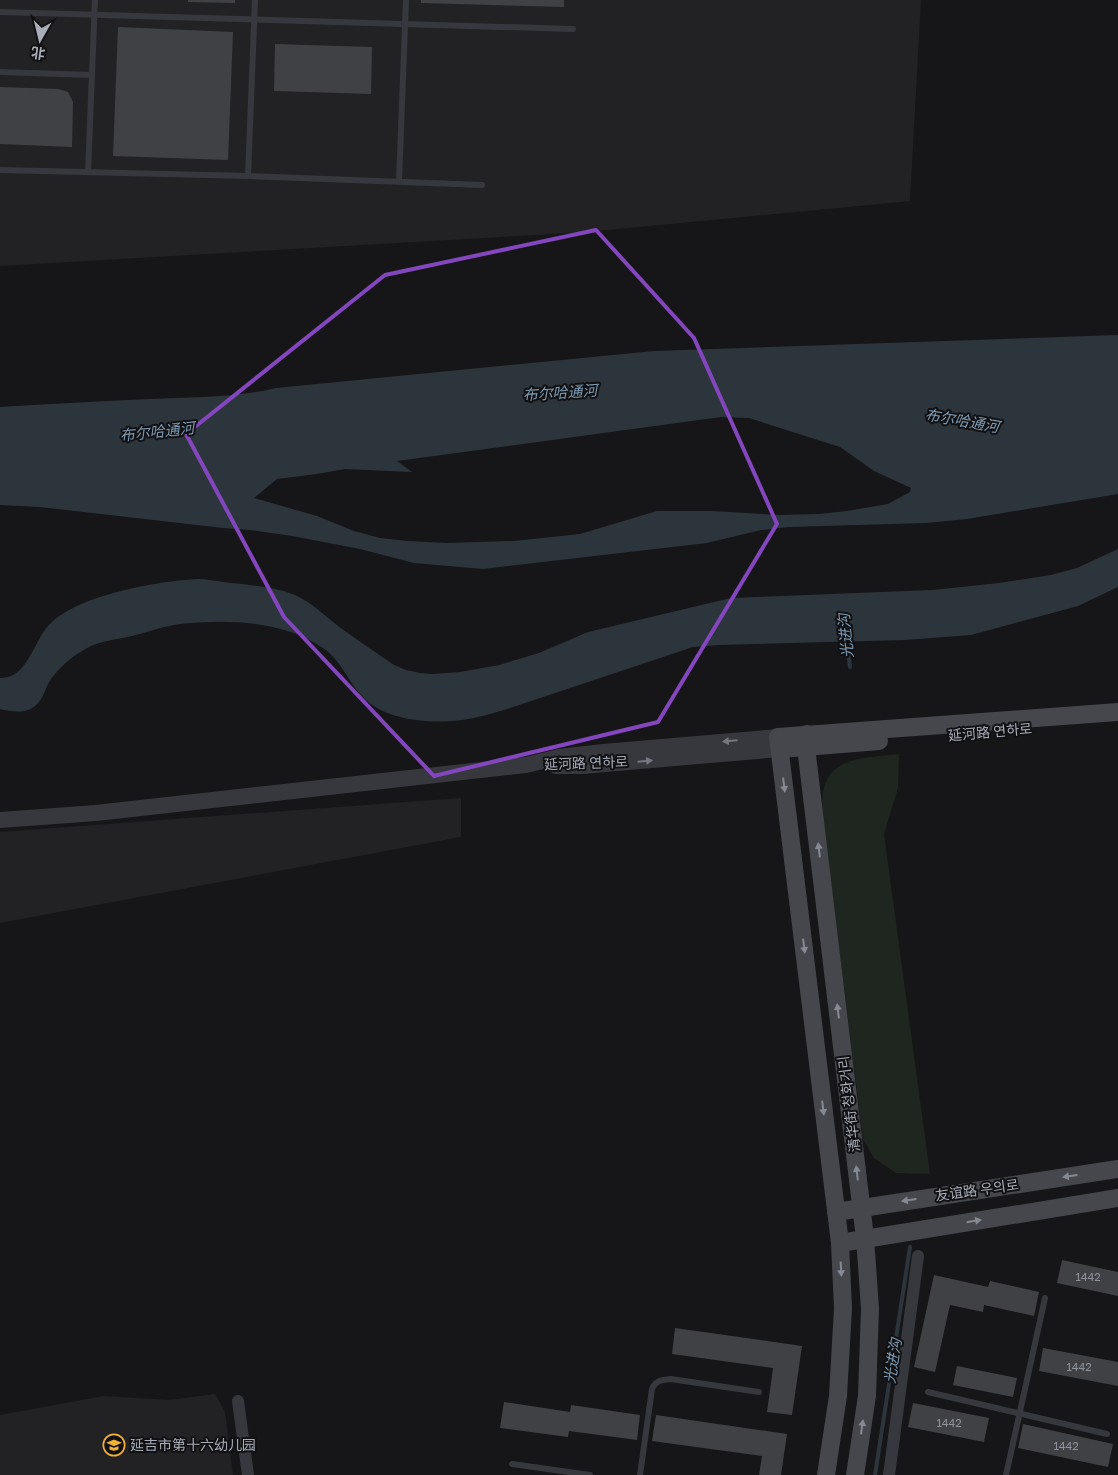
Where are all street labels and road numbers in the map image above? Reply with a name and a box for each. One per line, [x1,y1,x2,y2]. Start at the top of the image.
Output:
street label: 延河路 연하로 [947,719,1033,744]
street label: 延河路 연하로 [544,753,628,772]
street label: 清华街 청화거리 [834,1055,863,1153]
street label: 友谊路 우의로 [934,1175,1020,1204]

